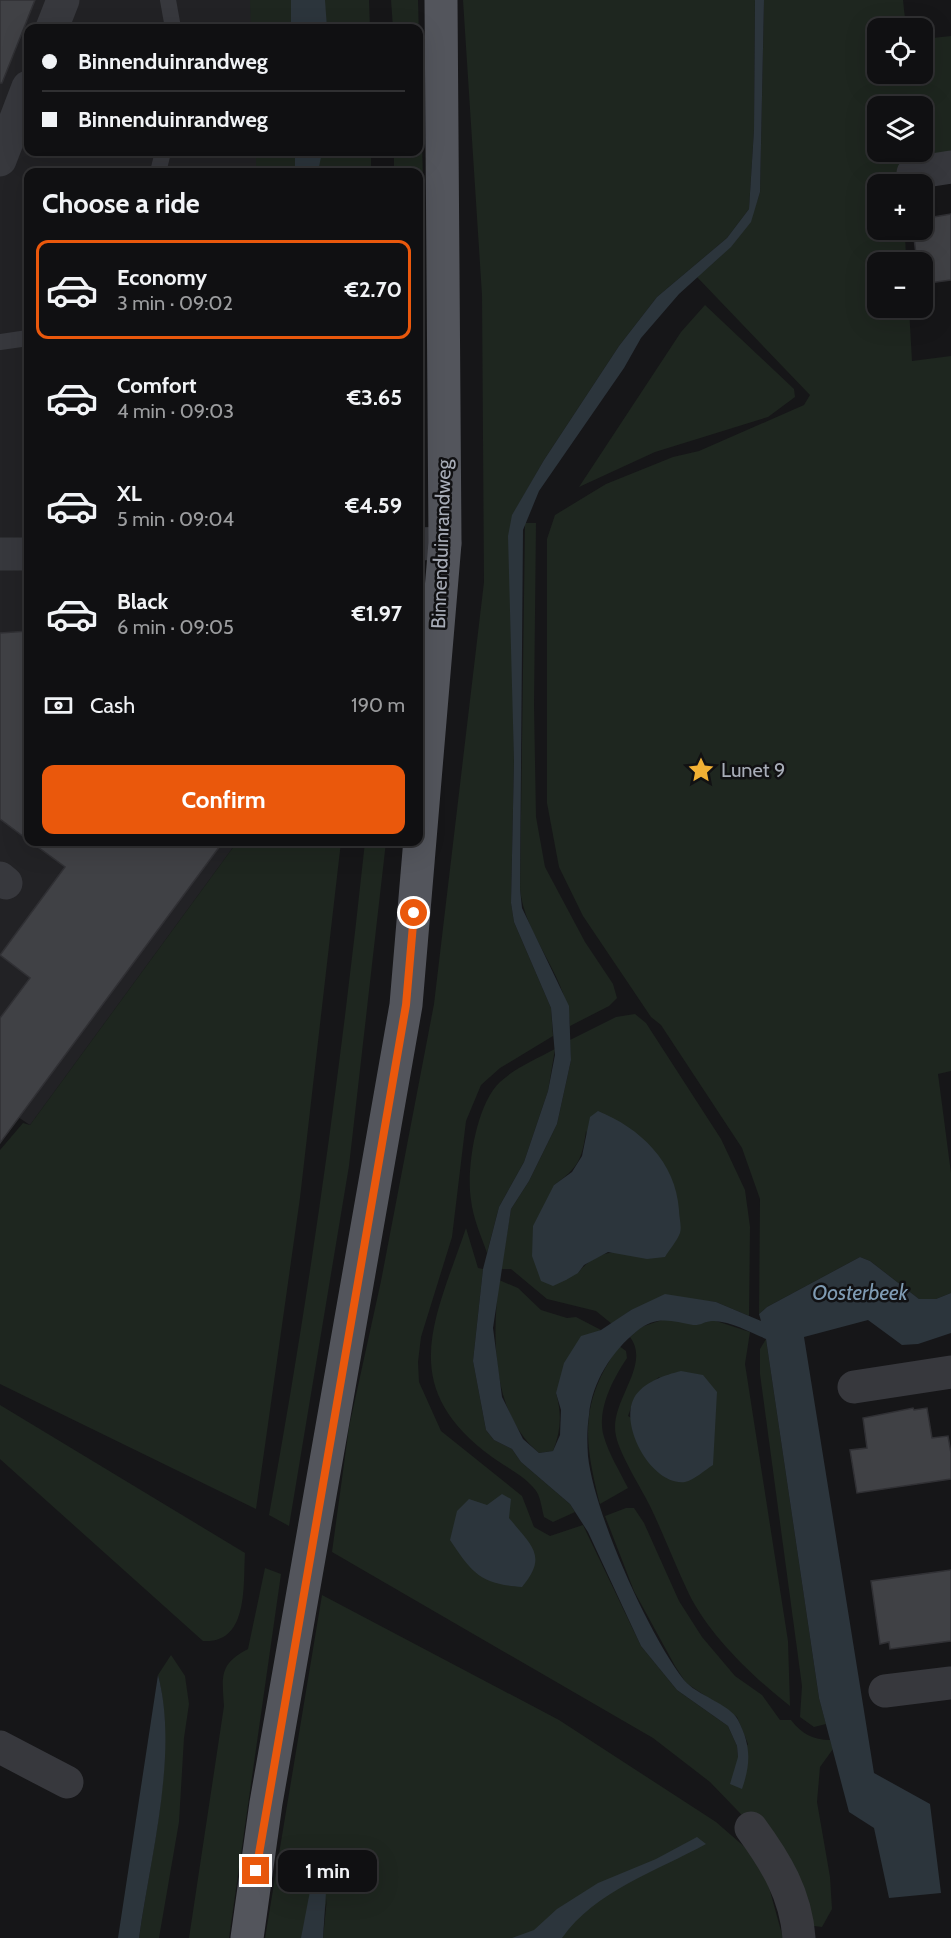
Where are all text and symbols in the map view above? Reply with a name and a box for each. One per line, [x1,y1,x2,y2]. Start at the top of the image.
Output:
map controls [867,18,933,318]
button: locate [867,18,933,84]
text: Binnenduinrandweg [78,48,268,75]
button: layers [867,96,933,162]
text: Binnenduinrandweg [78,106,268,133]
button: + [867,174,933,240]
text: Choose a ride [42,187,200,220]
button: − [867,252,933,318]
icon: car [45,263,99,317]
text: Economy [117,264,207,291]
text: €2.70 [345,276,402,303]
text: 3 min · 09:02 [117,291,233,315]
icon: car [45,371,99,425]
text: Comfort [117,372,196,399]
text: €3.65 [347,384,402,411]
text: 4 min · 09:03 [117,399,234,423]
street label: Binnenduinrandweg [426,458,456,629]
icon: car [45,479,99,533]
text: XL [117,480,142,507]
text: €4.59 [345,492,402,519]
text: 5 min · 09:04 [117,507,234,531]
icon: car [45,587,99,641]
text: Black [117,588,168,615]
text: €1.97 [352,600,402,627]
text: 6 min · 09:05 [117,615,234,639]
icon: cash [42,689,75,722]
text: Cash [90,692,135,719]
text: 190 m [351,693,405,717]
place icon: Lunet 9 [686,755,716,785]
place label: Lunet 9 [721,758,785,782]
button: Confirm [42,765,405,834]
route start [400,899,427,926]
water label: Oosterbeek [812,1280,909,1305]
callout: 1 min [277,1850,376,1892]
route end [242,1857,269,1884]
text: 1 min [305,1859,350,1883]

